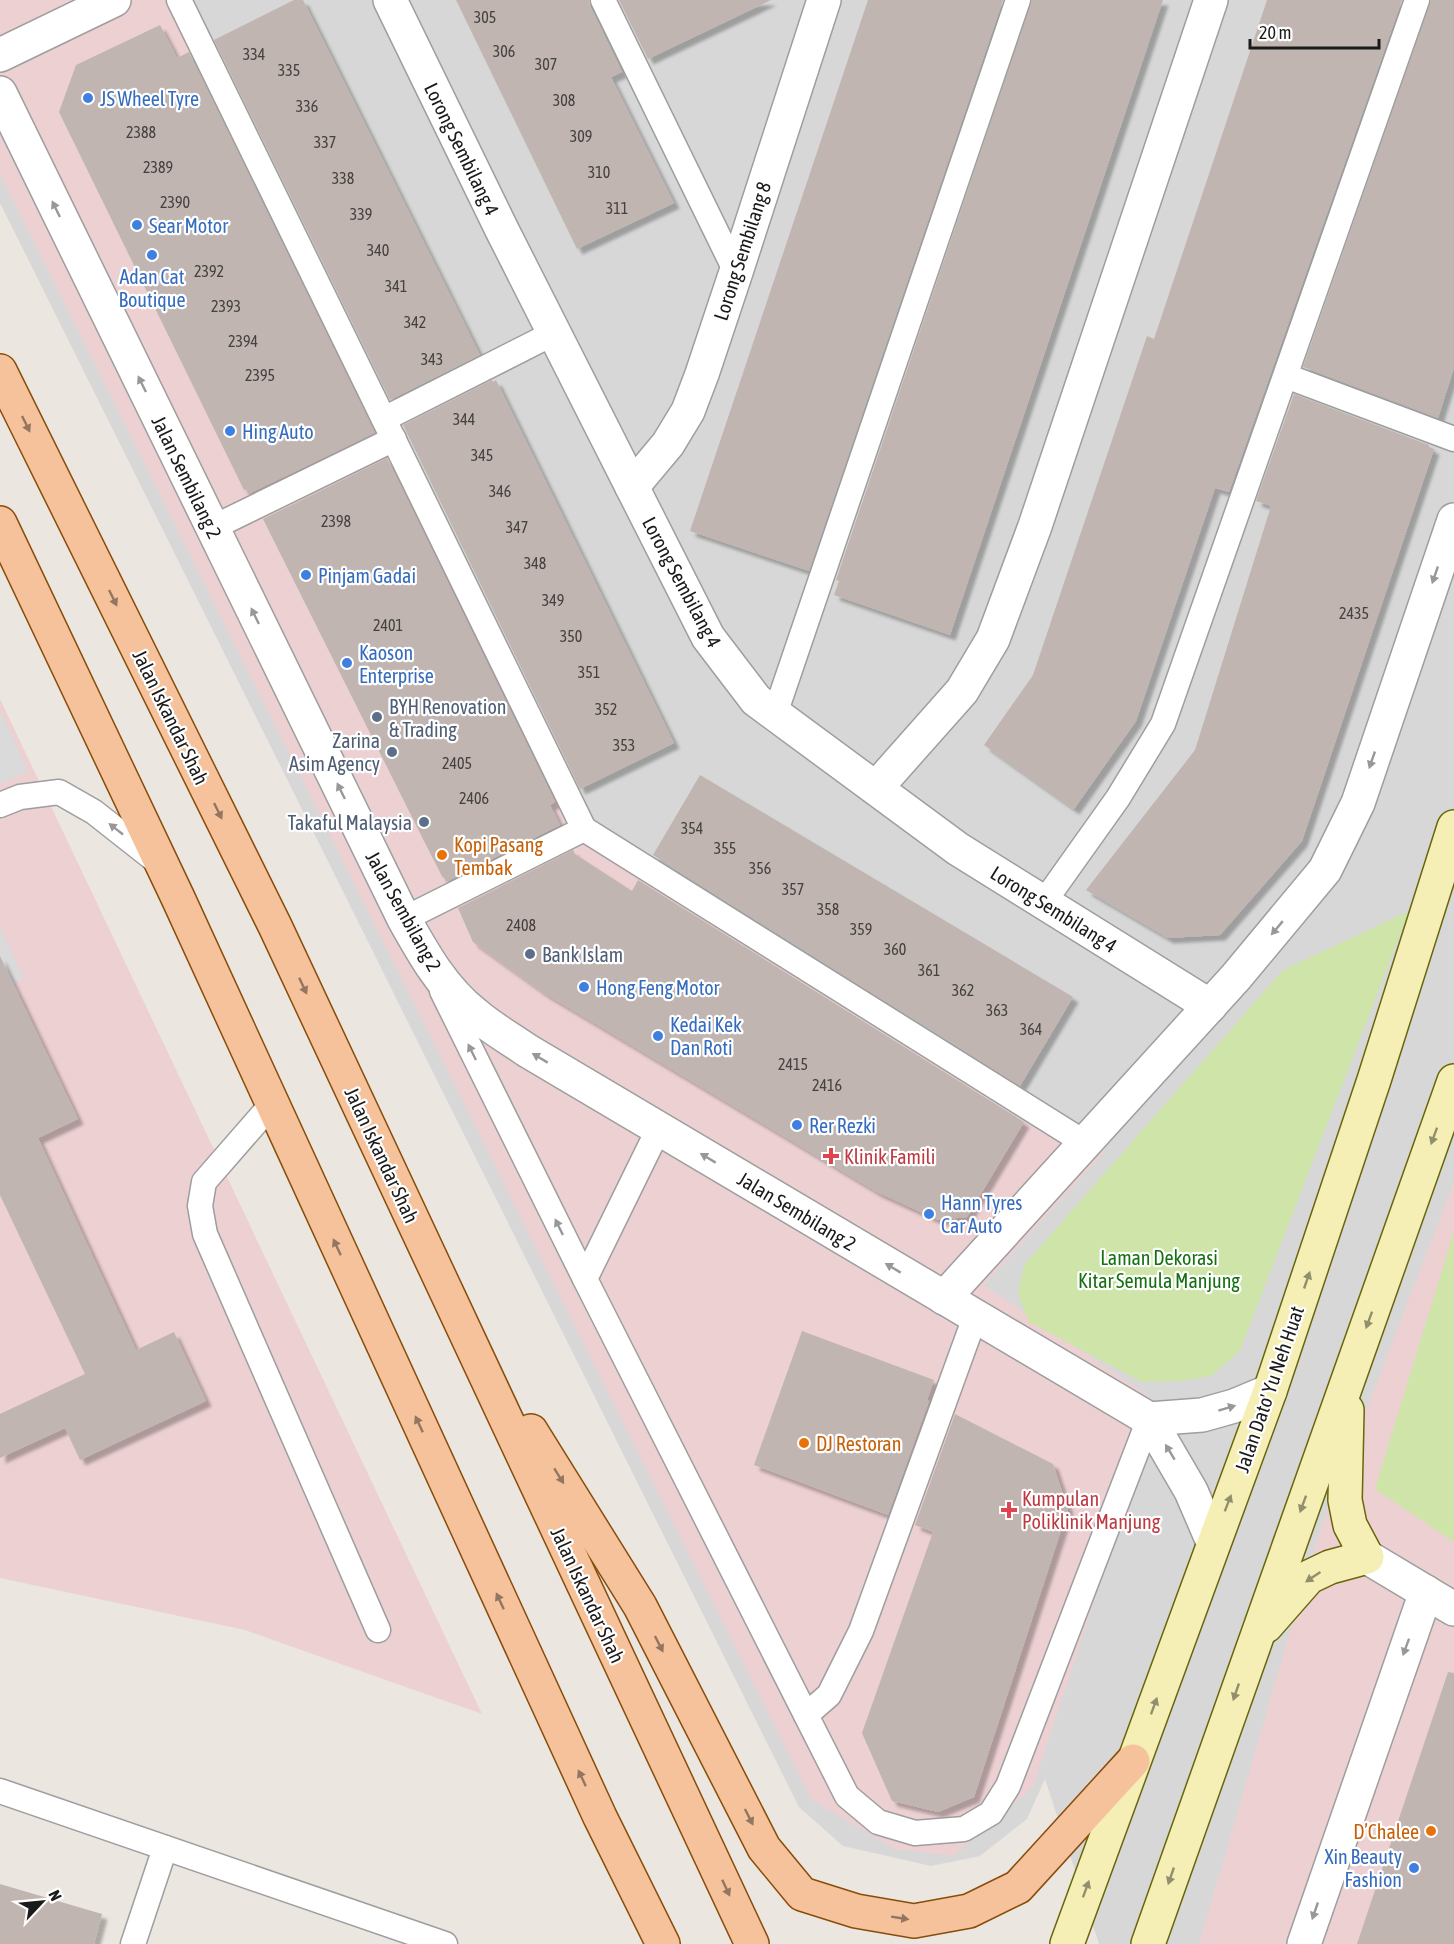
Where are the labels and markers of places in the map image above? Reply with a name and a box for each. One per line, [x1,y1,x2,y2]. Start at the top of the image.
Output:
place label: JS Wheel Tyre [100,87,199,110]
marker: JS Wheel Tyre [81,91,95,105]
place label: Sear Motor [149,214,229,237]
marker: Sear Motor [130,218,144,232]
marker: Adan Cat Boutique [145,248,159,262]
place label: Adan Cat Boutique [118,265,186,311]
place label: Hing Auto [242,420,314,443]
marker: Hing Auto [223,424,237,438]
place label: Pinjam Gadai [318,564,416,587]
marker: Pinjam Gadai [299,568,313,582]
place label: Kaoson Enterprise [359,641,434,687]
marker: Kaoson Enterprise [340,656,354,670]
place label: BYH Renovation & Trading [389,695,507,741]
marker: BYH Renovation & Trading [370,710,384,724]
place label: Zarina Asim Agency [289,729,380,775]
marker: Zarina Asim Agency [385,745,399,759]
place label: Takaful Malaysia [288,811,412,834]
marker: Takaful Malaysia [417,815,431,829]
place label: Kopi Pasang Tembak [454,833,543,879]
marker: Kopi Pasang Tembak [435,848,449,862]
place label: Bank Islam [542,943,623,966]
marker: Bank Islam [523,947,537,961]
place label: Hong Feng Motor [596,976,721,999]
marker: Hong Feng Motor [577,980,591,994]
place label: Kedai Kek Dan Roti [670,1013,742,1059]
marker: Kedai Kek Dan Roti [651,1029,665,1043]
place label: Rer Rezki [809,1114,876,1137]
marker: Rer Rezki [790,1118,804,1132]
place label: Klinik Famili [844,1145,935,1168]
marker: Klinik Famili [822,1147,840,1165]
place label: Hann Tyres Car Auto [941,1191,1022,1237]
marker: Hann Tyres Car Auto [922,1207,936,1221]
place label: DJ Restoran [816,1432,901,1455]
marker: DJ Restoran [797,1436,811,1450]
place label: Kumpulan Poliklinik Manjung [1022,1487,1161,1533]
marker: Kumpulan Poliklinik Manjung [1000,1501,1018,1519]
place label: D’Chalee [1353,1820,1419,1843]
marker: D’Chalee [1424,1824,1438,1838]
place label: Xin Beauty Fashion [1324,1845,1402,1891]
marker: Xin Beauty Fashion [1407,1861,1421,1875]

